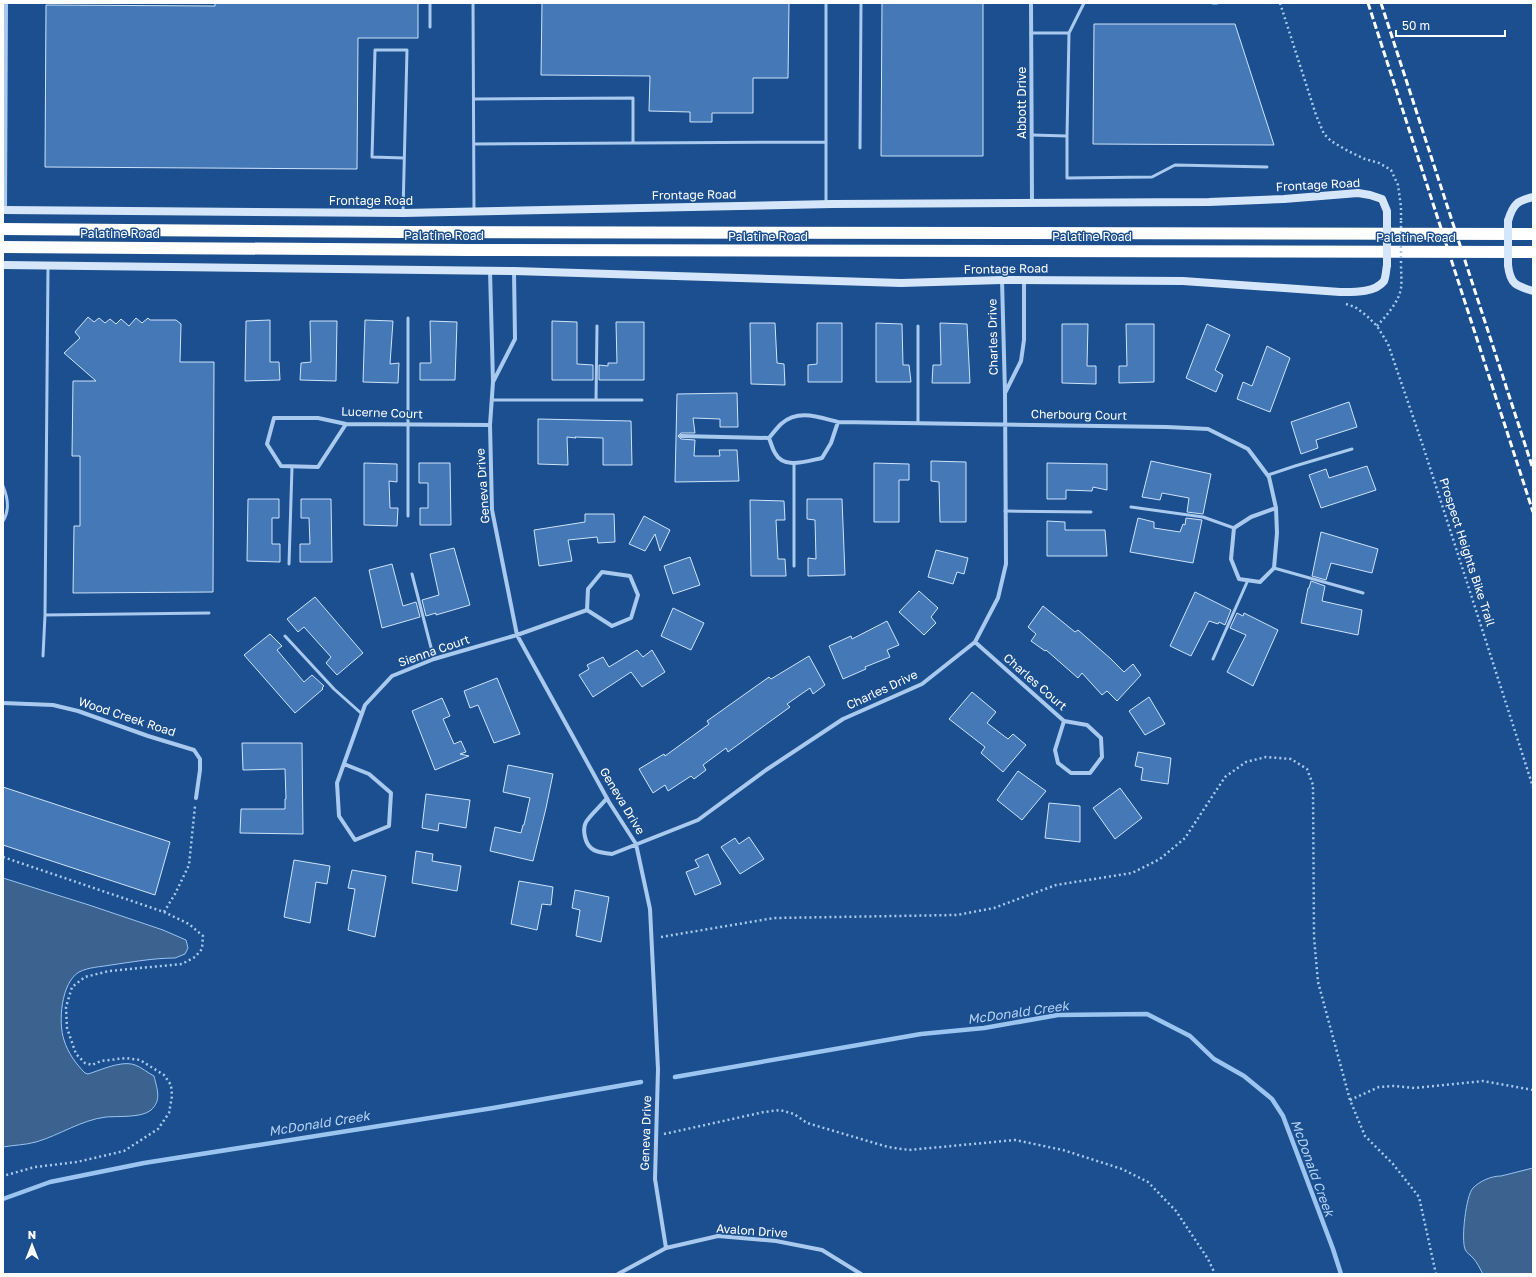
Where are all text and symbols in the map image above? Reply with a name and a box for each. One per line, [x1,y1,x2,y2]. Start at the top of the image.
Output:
scale bar [1396,12,1505,38]
text: 50 m [1402,18,1430,33]
street label: Abbott Drive [1014,67,1029,139]
street label: Frontage Road [1275,175,1361,194]
street label: Frontage Road [652,186,736,203]
street label: Frontage Road [329,193,413,208]
street label: Palatine Road [80,226,160,241]
street label: Palatine Road [404,228,484,243]
street label: Palatine Road [728,229,808,244]
street label: Palatine Road [1052,229,1132,244]
street label: Palatine Road [1376,230,1456,245]
street label: Frontage Road [964,260,1048,277]
street label: Charles Drive [984,298,1001,376]
street label: Lucerne Court [341,404,423,421]
street label: Cherbourg Court [1031,406,1127,423]
street label: Geneva Drive [472,448,493,524]
street label: Prospect Heights Bike Trail [1436,476,1499,628]
street label: Sienna Court [396,631,472,670]
street label: Charles Court [1000,650,1070,713]
street label: Charles Drive [844,667,920,713]
street label: Wood Creek Road [76,694,178,739]
street label: Geneva Drive [597,765,648,837]
water label: McDonald Creek [966,997,1071,1027]
street label: Geneva Drive [637,1095,654,1171]
water label: McDonald Creek [267,1107,372,1139]
water label: McDonald Creek [1288,1117,1339,1220]
street label: Avalon Drive [716,1221,788,1240]
north arrow [12,1225,52,1265]
text: N [28,1228,36,1241]

